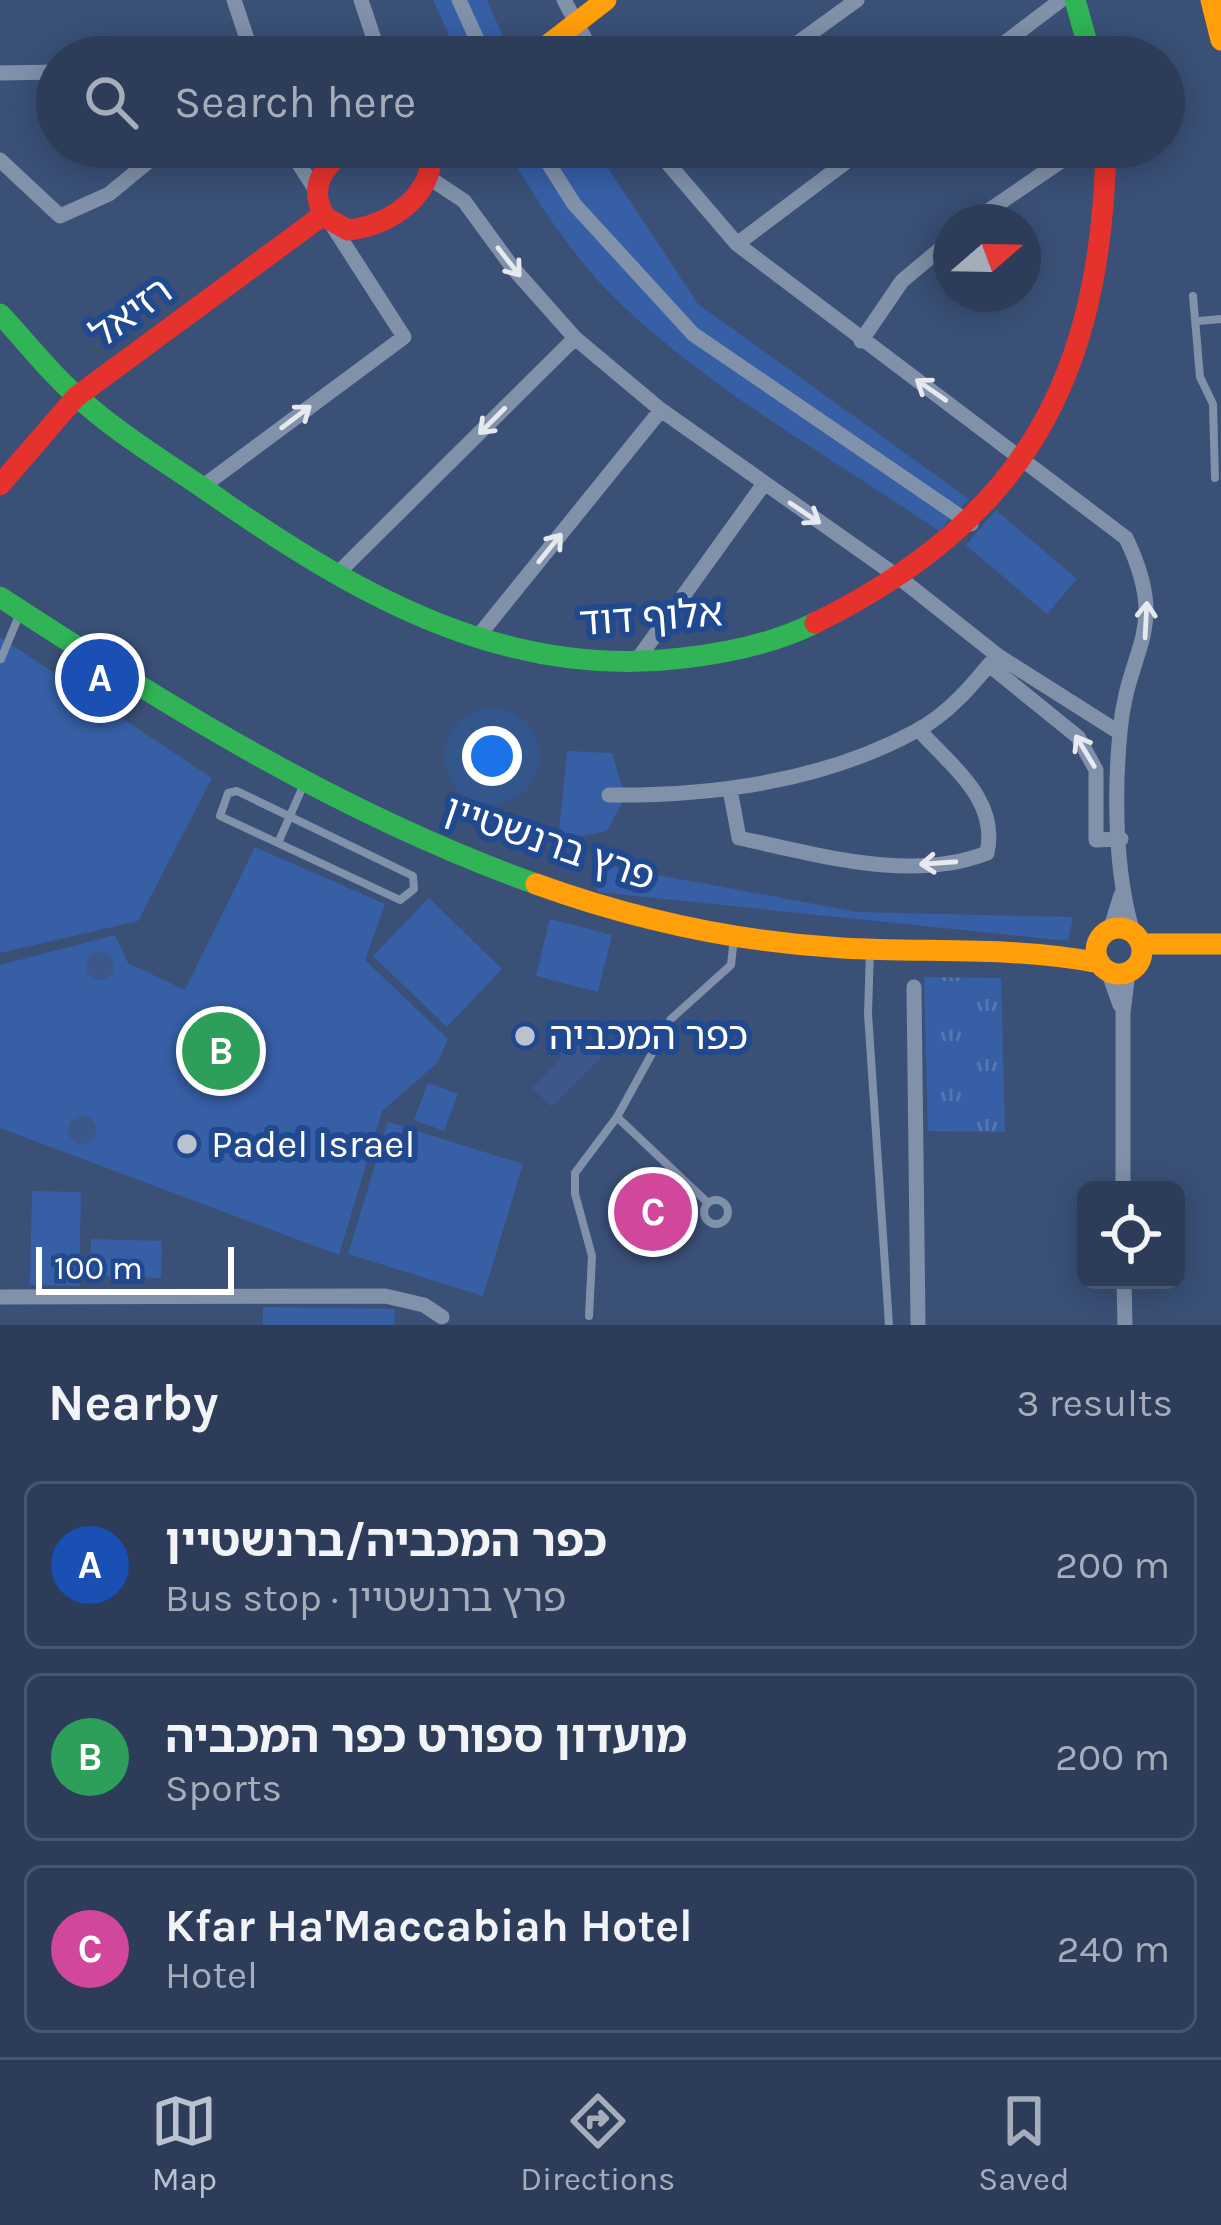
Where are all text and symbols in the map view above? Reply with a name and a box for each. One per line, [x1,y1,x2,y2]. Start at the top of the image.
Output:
search box [36,36,1185,168]
icon: search [78,69,144,135]
text: Search here [174,76,416,128]
north arrow [933,204,1041,312]
one-way arrow [495,245,522,277]
street label: רזיאל [81,267,181,357]
one-way arrow [915,377,949,402]
one-way arrow [279,405,312,431]
one-way arrow [478,406,507,435]
one-way arrow [787,501,821,526]
one-way arrow [536,533,563,564]
street label: אלוף דוד [578,589,724,645]
one-way arrow [1135,601,1158,640]
pin: A [61,633,139,723]
your location [462,726,522,786]
one-way arrow [1073,735,1097,769]
street label: פרץ ברנשטיין [439,786,661,900]
one-way arrow [919,851,958,874]
pin: B [182,1006,260,1096]
place label: כפר המכביה [549,1013,748,1059]
marker: כפר המכביה [512,1023,538,1049]
place label: Padel Israel [211,1121,415,1167]
marker: Padel Israel [174,1131,200,1157]
pin: C [614,1167,692,1257]
map controls [1077,1181,1185,1289]
button: locate [1077,1181,1185,1289]
scale bar [36,1241,234,1294]
text: 100 m [54,1249,143,1287]
text: Nearby [48,1373,218,1433]
text: 3 results [1016,1380,1173,1426]
text: כפר המכביה/ברנשטיין [165,1515,607,1567]
text: A [78,1542,102,1588]
text: 200 m [1055,1542,1170,1588]
text: Bus stop · פרץ ברנשטיין [165,1575,567,1621]
text: מועדון ספורט כפר המכביה [165,1711,687,1763]
text: B [77,1734,103,1780]
text: 200 m [1055,1734,1170,1780]
text: Sports [165,1765,282,1811]
text: Kfar Ha'Maccabiah Hotel [165,1900,693,1952]
text: C [78,1926,102,1972]
text: 240 m [1057,1926,1170,1972]
text: Hotel [165,1952,258,1998]
tab: Map [151,2088,217,2198]
tab: Directions [520,2088,675,2198]
tab: Saved [978,2088,1070,2198]

